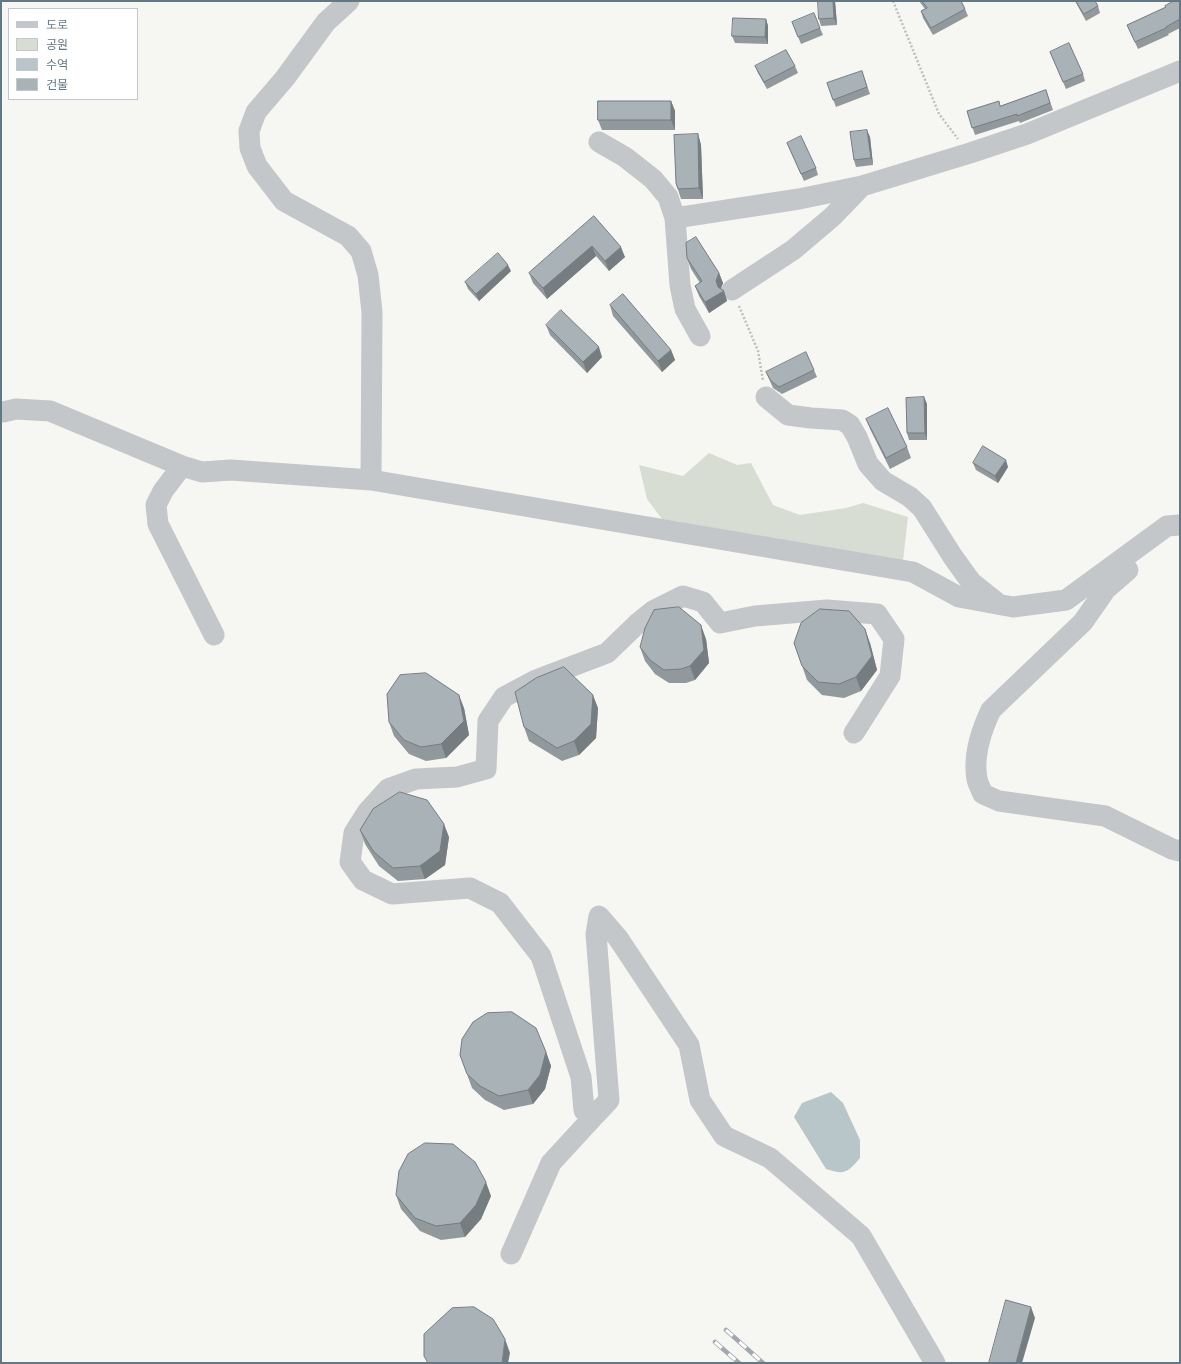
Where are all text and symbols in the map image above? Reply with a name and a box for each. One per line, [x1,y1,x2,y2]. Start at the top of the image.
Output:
legend [8,8,138,100]
text: 도로 [46,17,68,33]
text: 공원 [46,37,68,53]
text: 수역 [46,57,68,73]
text: 건물 [46,77,68,93]

